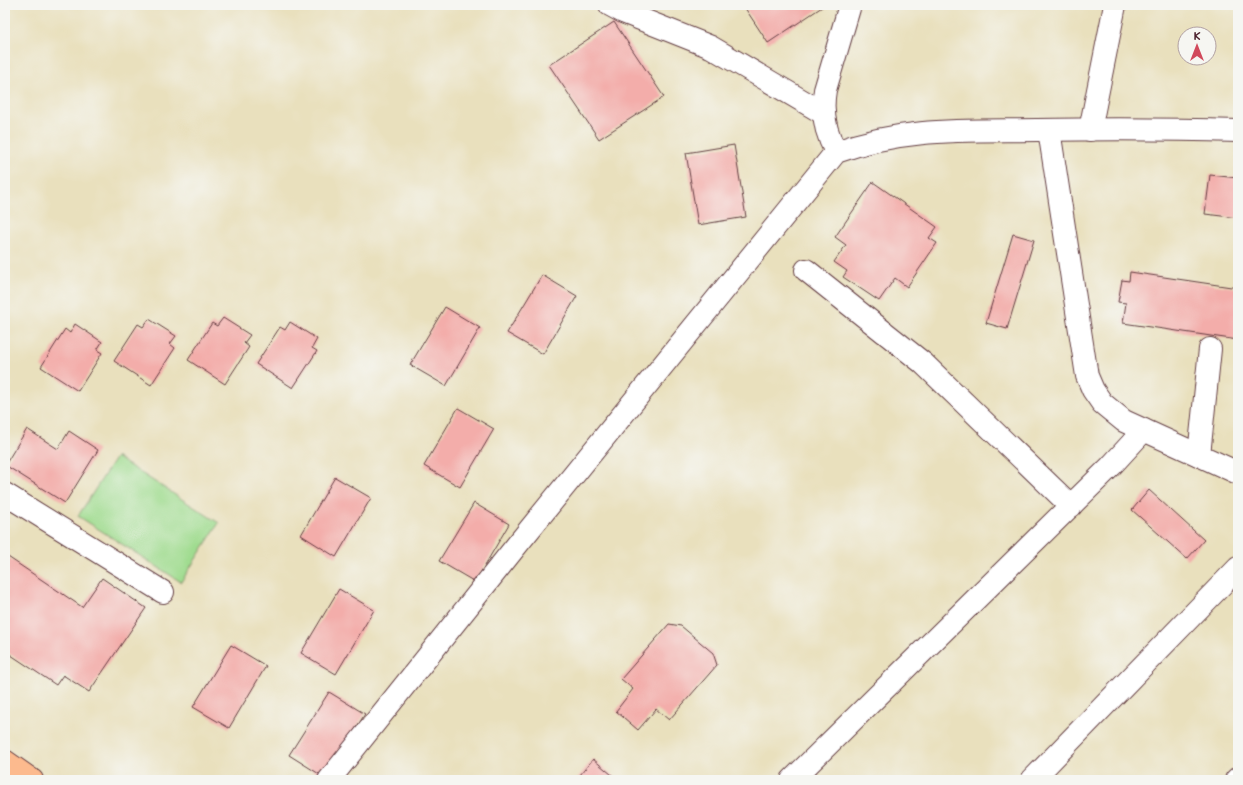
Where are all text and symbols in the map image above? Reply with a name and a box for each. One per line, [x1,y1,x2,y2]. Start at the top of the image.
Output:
north arrow [1177,26,1217,66]
text: K [1193,28,1201,43]

